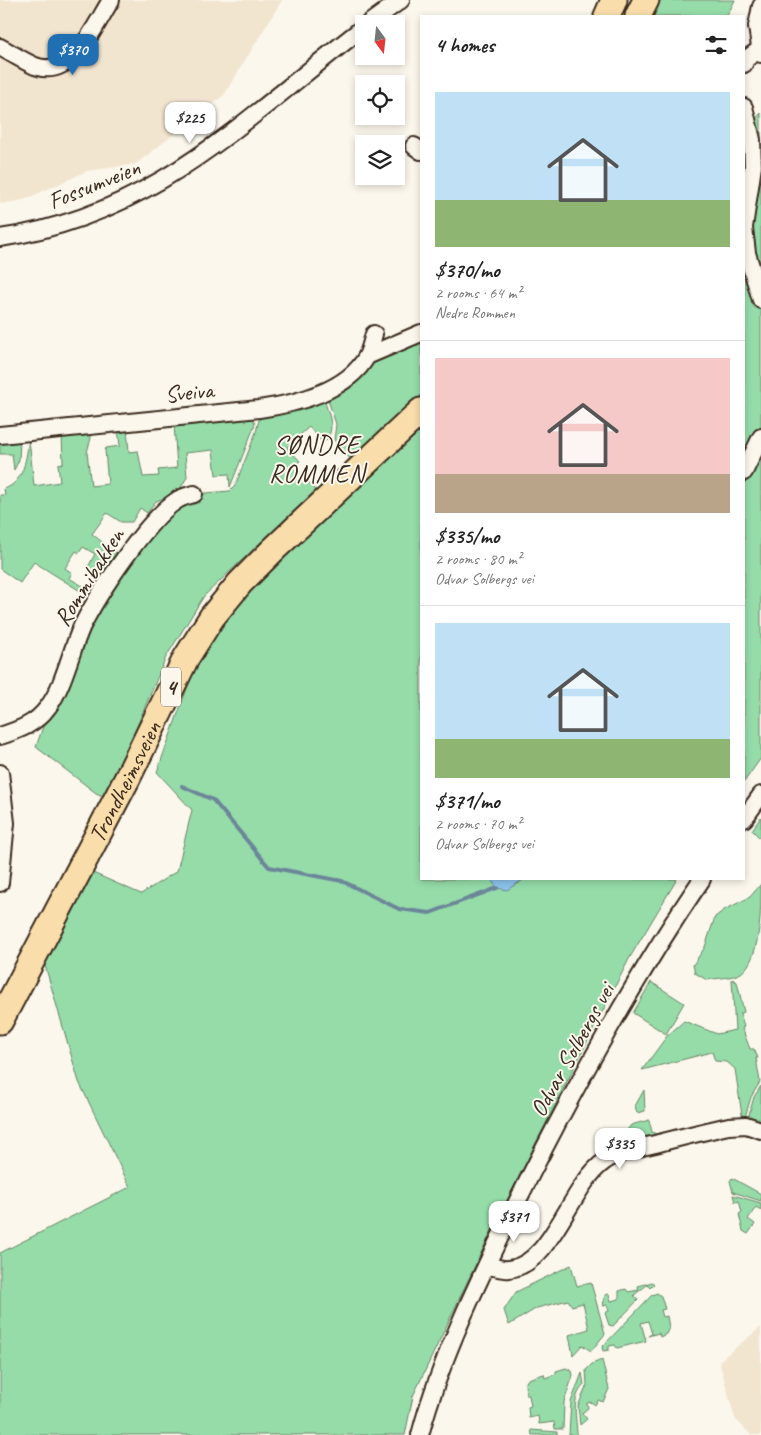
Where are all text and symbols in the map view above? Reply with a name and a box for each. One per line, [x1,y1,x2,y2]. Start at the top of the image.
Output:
north arrow [355,15,405,65]
map controls [355,15,405,185]
icon: filters [702,31,730,59]
text: 4 homes [435,32,494,58]
pin: $370 [43,34,103,76]
text: $370 [59,40,87,60]
button: locate [355,75,405,125]
pin: $225 [160,102,220,144]
text: $225 [176,108,204,128]
icon: home [538,125,628,215]
button: layers [355,135,405,185]
street label: Fossumveien [44,152,144,216]
text: $370/mo [435,257,500,283]
text: 2 rooms · 64 m² [435,283,521,303]
text: Nedre Rommen [435,303,515,323]
street label: Sveiva [163,374,217,409]
icon: home [538,390,628,480]
district label: SØNDRE ROMMEN [269,429,368,490]
street label: Rommibakken [47,521,132,632]
text: $335/mo [435,523,499,549]
text: 2 rooms · 80 m² [435,549,521,569]
text: Odvar Solbergs vei [435,569,534,589]
icon: home [538,655,628,745]
road number: 4 [161,668,181,706]
street label: Trondheimsveien [82,716,168,847]
text: $371/mo [435,788,500,814]
text: 2 rooms · 70 m² [435,814,521,834]
text: Odvar Solbergs vei [435,834,534,854]
street label: Odvar Solbergs vei [523,976,622,1122]
pin: $335 [590,1128,650,1170]
text: $335 [606,1134,634,1154]
pin: $371 [484,1200,544,1243]
text: $371 [500,1207,528,1227]

